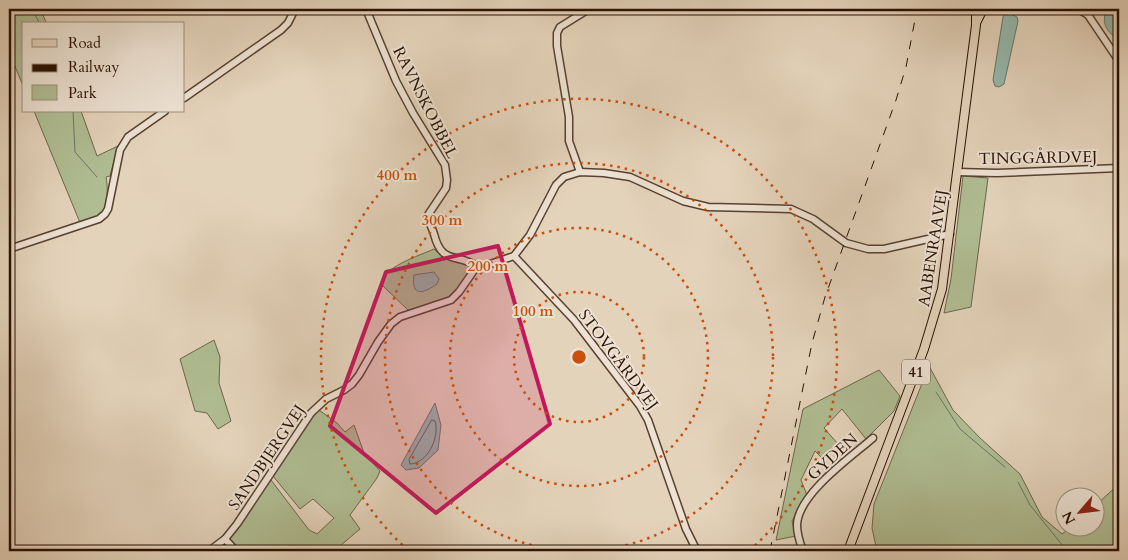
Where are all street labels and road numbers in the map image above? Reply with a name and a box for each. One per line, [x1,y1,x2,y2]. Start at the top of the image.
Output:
street label: RAVNSKOBBEL [387,43,463,162]
street label: TINGGÅRDVEJ [978,146,1098,170]
street label: AABENRAAVEJ [913,188,953,308]
street label: STOVGÅRDVEJ [573,305,663,414]
road number: 41 [902,360,930,384]
street label: SANDBJERGVEJ [223,400,310,515]
street label: GYDEN [803,428,863,485]

